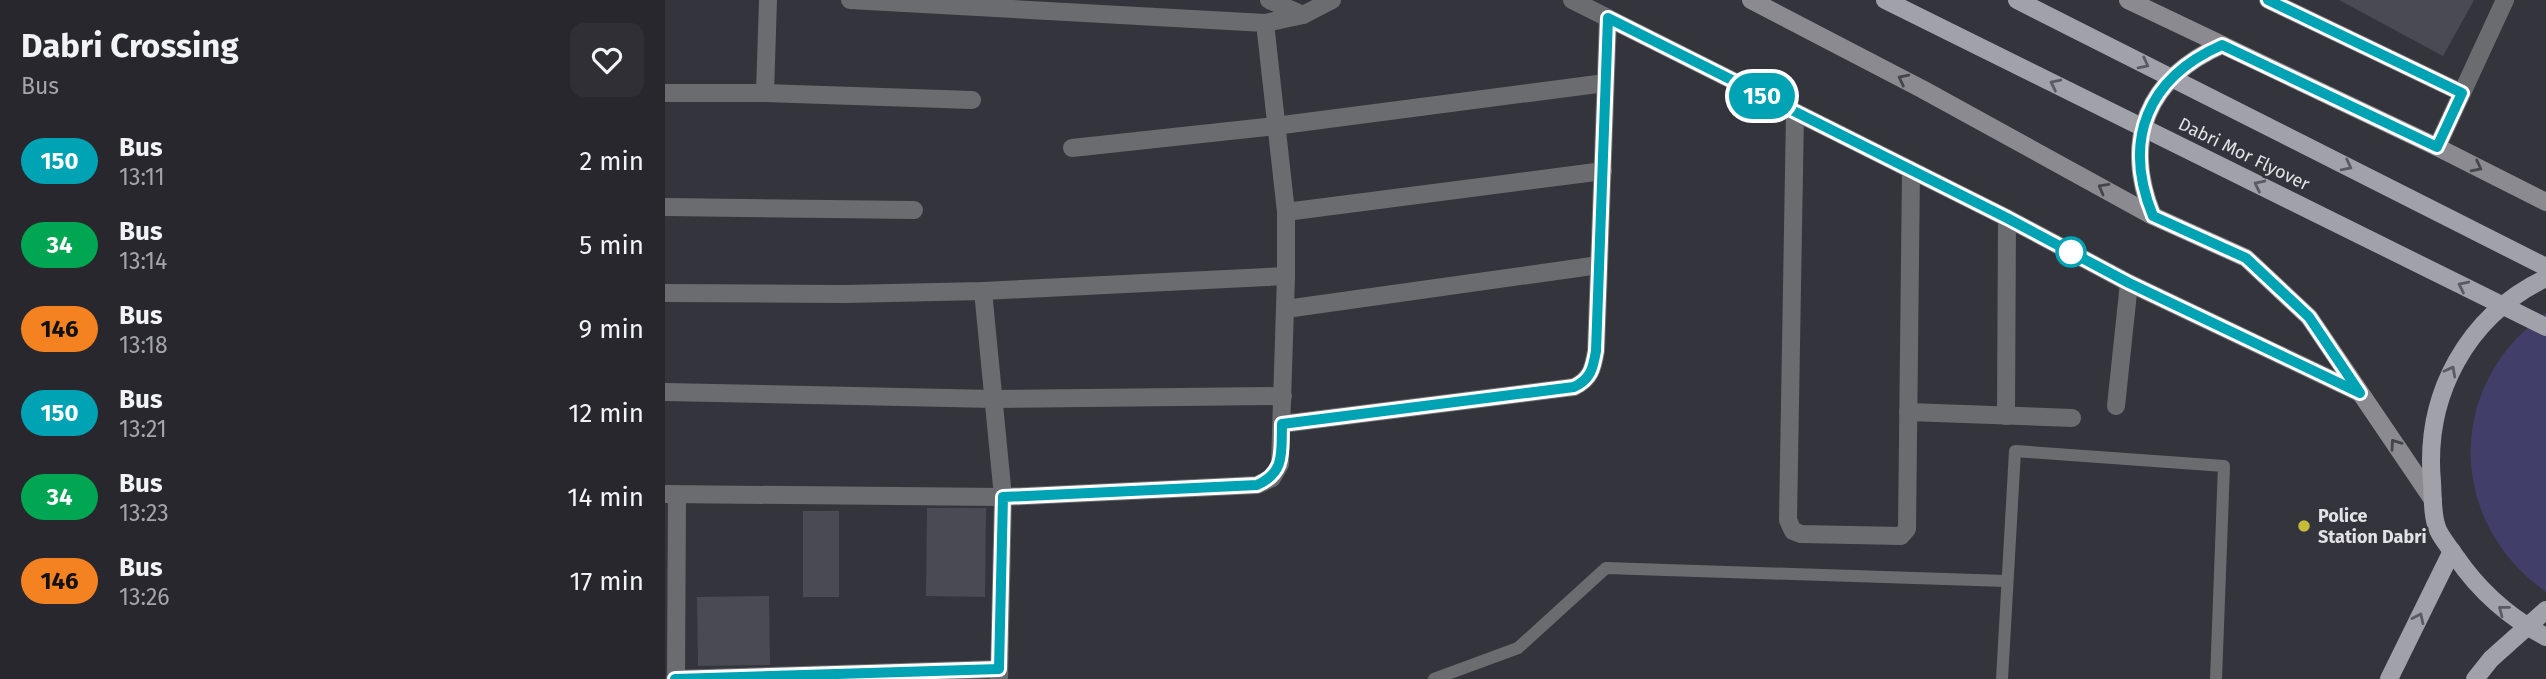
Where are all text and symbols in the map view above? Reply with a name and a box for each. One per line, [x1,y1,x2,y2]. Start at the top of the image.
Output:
button: heart [570,23,644,97]
text: Dabri Crossing [21,26,239,66]
one-way arrow [2137,55,2149,69]
text: Bus [21,72,59,100]
line badge: 150 [1722,73,1802,119]
one-way arrow [1898,74,1910,87]
one-way arrow [2050,78,2062,92]
text: 150 [1743,82,1781,110]
street label: Dabri Mor Flyover [2175,113,2313,195]
text: Bus [119,132,162,163]
text: 2 min [579,146,644,177]
text: 150 [40,147,79,175]
one-way arrow [2340,158,2352,172]
one-way arrow [2470,159,2482,173]
text: 13:11 [119,163,165,191]
one-way arrow [2254,179,2266,193]
one-way arrow [2098,183,2110,196]
text: Bus [119,216,162,247]
text: 5 min [579,230,644,261]
text: 34 [47,231,73,259]
unlabelled marker [2056,237,2086,267]
text: 13:14 [119,247,167,275]
one-way arrow [2458,280,2470,294]
text: Bus [119,300,162,331]
text: 9 min [579,314,644,345]
text: 146 [40,315,79,343]
text: 13:18 [119,331,168,359]
one-way arrow [2442,366,2456,378]
text: Bus [119,384,162,415]
text: 12 min [568,398,644,429]
text: 150 [40,399,79,427]
text: 13:21 [119,415,167,443]
one-way arrow [2391,439,2403,452]
text: Bus [119,468,162,499]
text: 14 min [567,482,644,513]
text: 34 [47,483,73,511]
text: 13:23 [119,499,169,527]
place label: Police Station Dabri [2318,505,2427,548]
marker: Police Station Dabri [2296,518,2312,534]
text: Bus [119,552,162,583]
text: 17 min [569,566,644,597]
text: 146 [40,567,79,595]
text: 13:26 [119,583,170,611]
one-way arrow [2498,605,2510,618]
one-way arrow [2410,613,2424,625]

